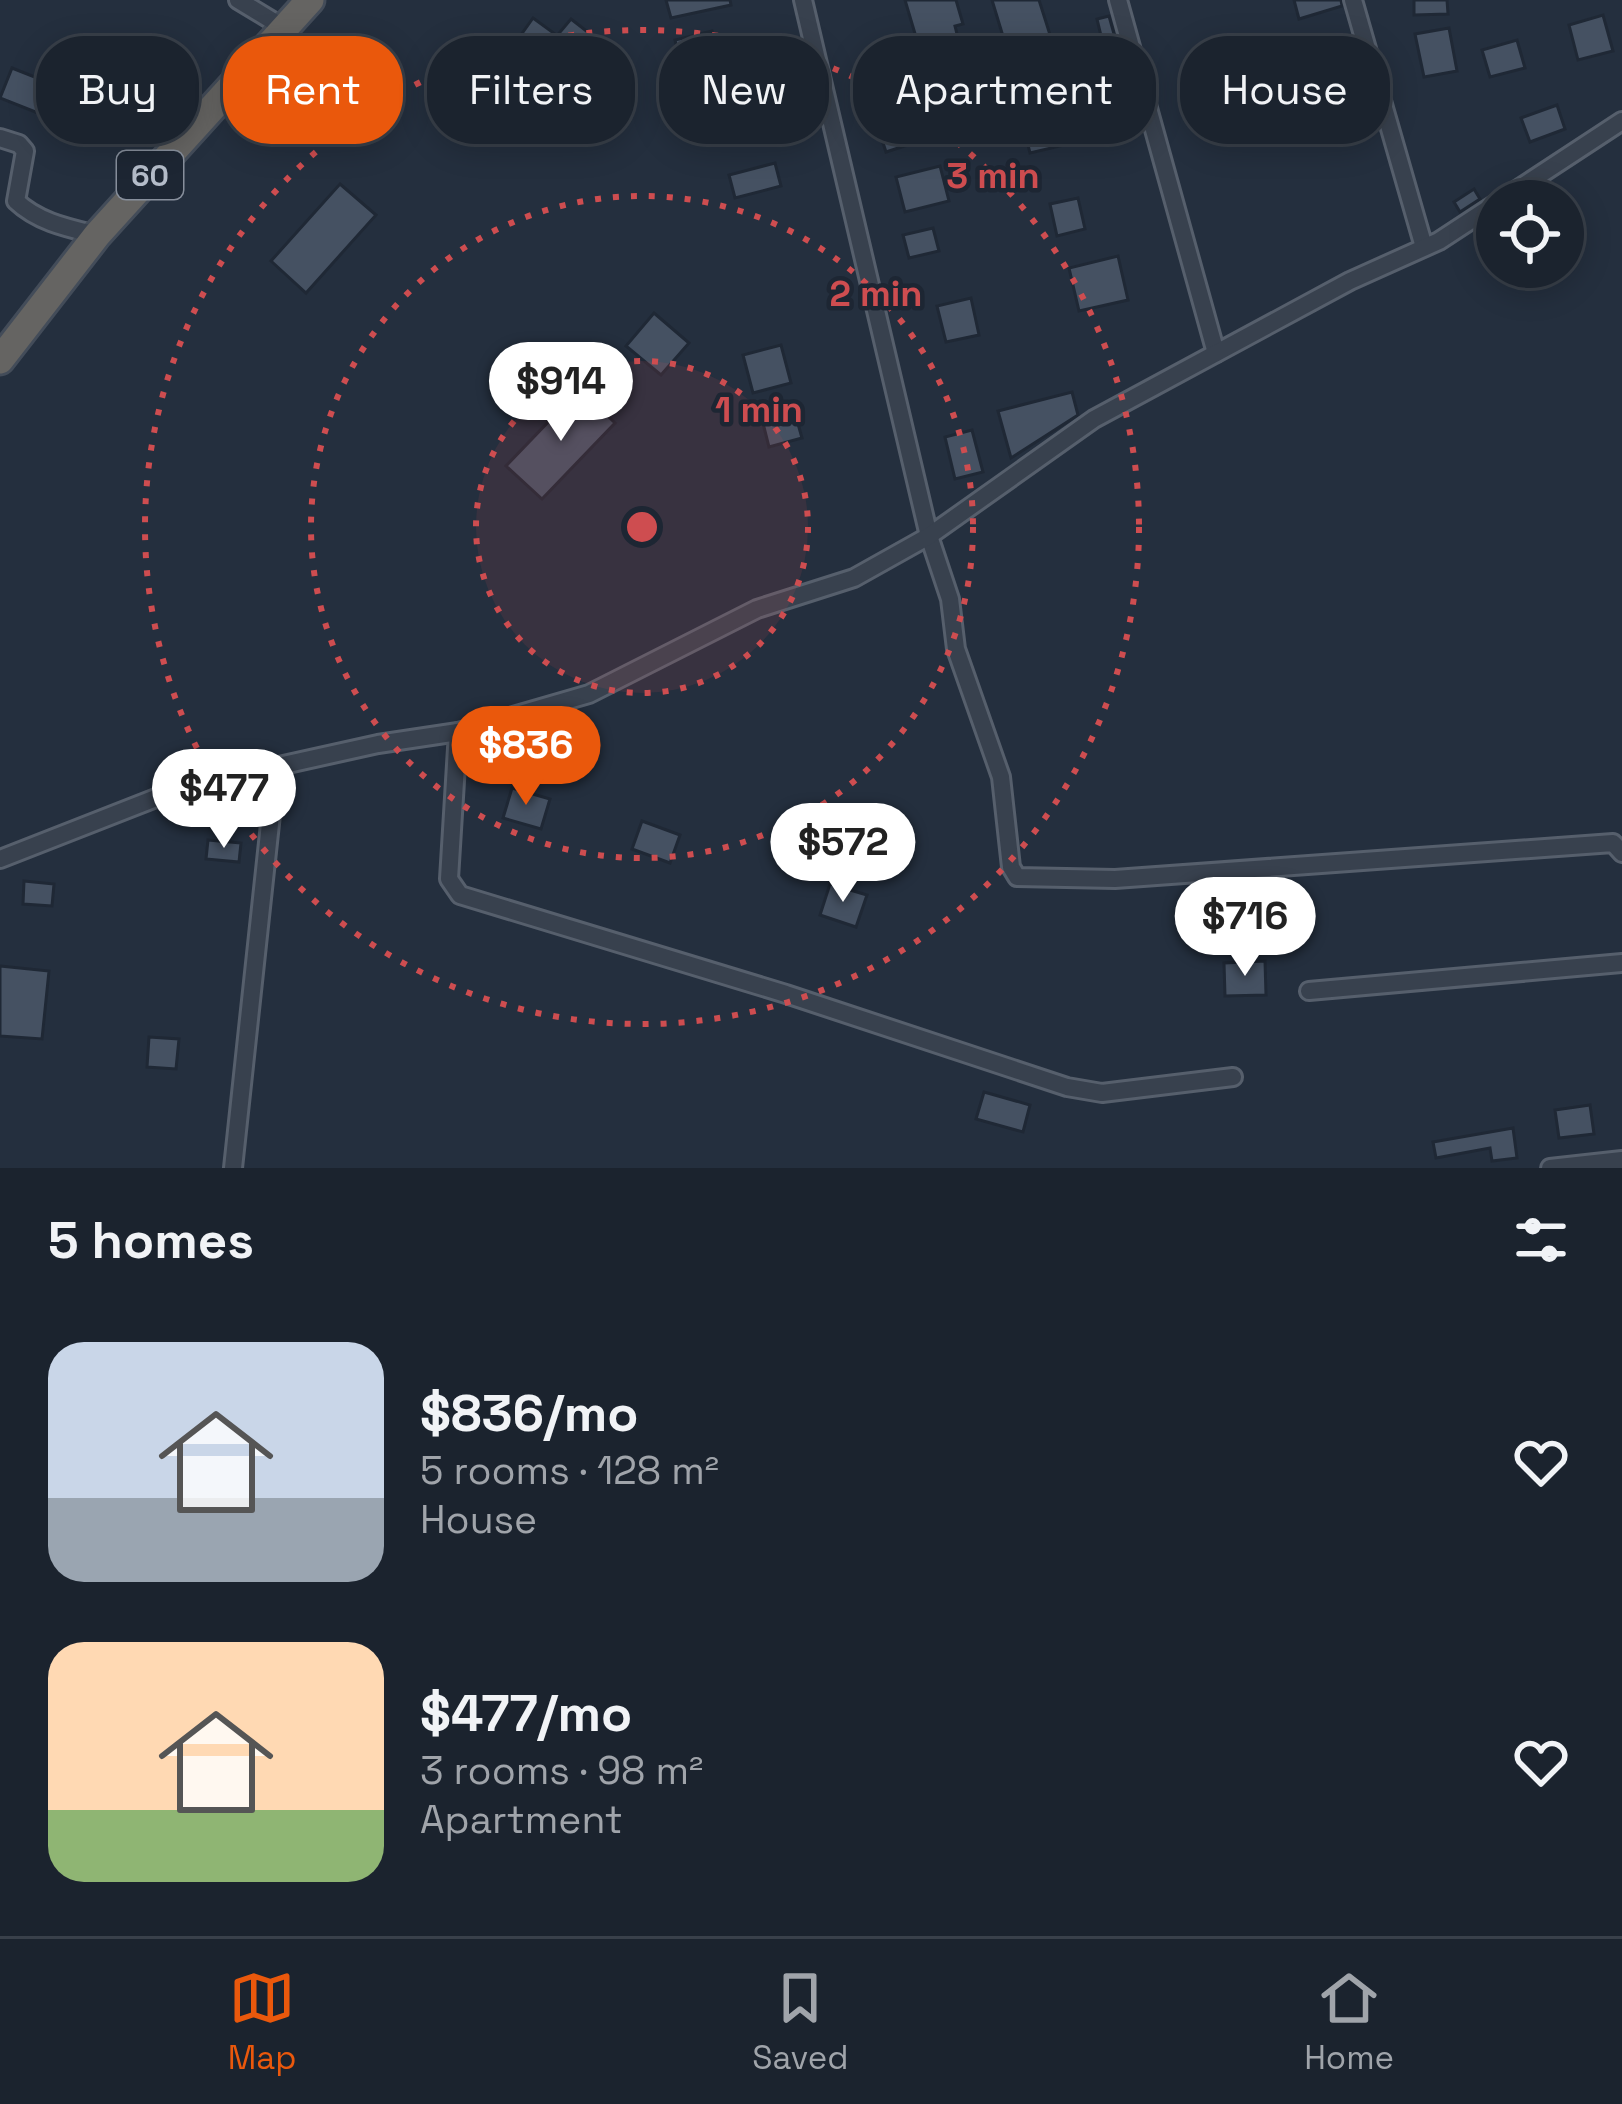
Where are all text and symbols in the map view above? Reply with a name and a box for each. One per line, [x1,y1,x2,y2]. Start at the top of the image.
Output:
chip: Buy [36,36,199,144]
chip: Rent [223,36,403,144]
chip: Filters [427,36,635,144]
chip: New [659,36,829,144]
chip: Apartment [853,36,1156,144]
chip: House [1180,36,1390,144]
road number: 60 [117,151,183,199]
text: 3 min [946,153,1040,199]
map controls [1476,180,1584,288]
button: locate [1476,180,1584,288]
text: 2 min [829,271,923,317]
pin: $914 [490,342,632,444]
text: $914 [516,356,606,405]
text: 1 min [715,387,803,433]
centre of rings [621,506,663,548]
pin: $836 [455,706,597,808]
text: $836 [479,720,573,769]
pin: $477 [153,749,295,851]
text: $477 [179,763,269,812]
pin: $572 [772,803,914,905]
text: $572 [797,817,889,866]
pin: $716 [1174,877,1316,979]
text: $716 [1202,891,1288,940]
icon: filters [1508,1207,1574,1273]
text: 5 homes [48,1208,254,1273]
text: $836/mo [420,1381,639,1446]
icon: home [144,1390,288,1534]
icon: heart [1508,1429,1574,1495]
text: 5 rooms · 128 m² [420,1446,719,1495]
text: House [420,1495,537,1544]
text: $477/mo [420,1681,632,1746]
icon: home [144,1690,288,1834]
icon: heart [1508,1729,1574,1795]
text: 3 rooms · 98 m² [420,1746,703,1795]
text: Apartment [420,1795,623,1844]
tab: Map [228,1965,297,2079]
tab: Saved [752,1965,849,2079]
tab: Home [1304,1965,1394,2079]

